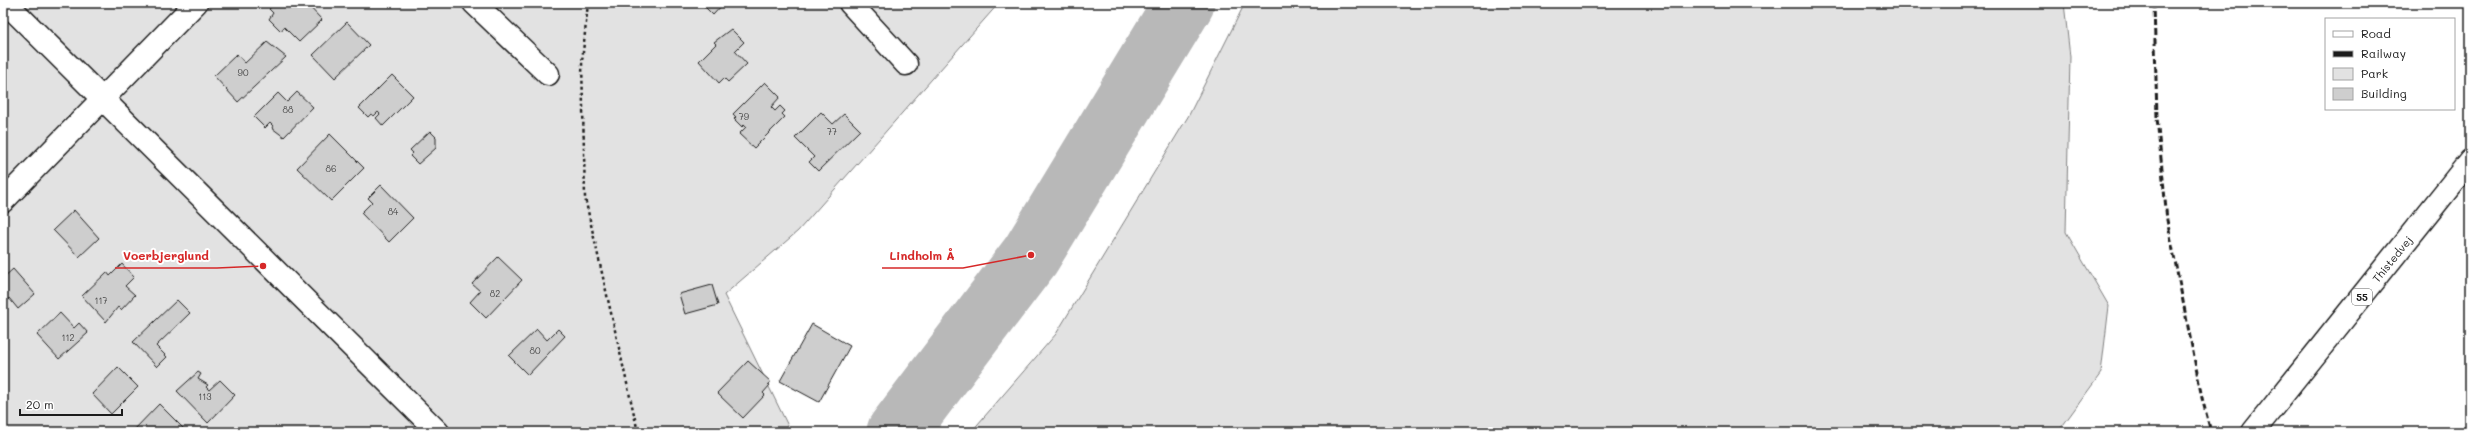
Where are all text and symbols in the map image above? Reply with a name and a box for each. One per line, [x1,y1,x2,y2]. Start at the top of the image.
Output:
legend [2325,18,2455,110]
text: Road [2361,25,2391,41]
text: Railway [2361,45,2406,61]
text: Park [2361,65,2388,81]
house number: 90 [238,67,249,78]
text: Building [2361,85,2407,101]
house number: 88 [283,104,294,115]
house number: 79 [739,111,750,122]
house number: 77 [827,126,837,137]
house number: 86 [326,163,336,174]
house number: 84 [388,206,399,217]
street label: Thistedvej [2369,233,2415,285]
callout: Voerbjerglund [115,244,217,268]
callout: Lindholm Å [882,244,963,268]
text: Voerbjerglund [123,247,209,263]
text: Lindholm Å [889,247,955,263]
house number: 82 [490,288,500,299]
road number: 55 [2352,289,2372,305]
house number: 117 [94,295,108,306]
house number: 112 [61,332,75,343]
house number: 80 [530,345,541,356]
scale bar [20,391,122,417]
house number: 113 [198,391,212,402]
text: 20 m [26,396,54,412]

